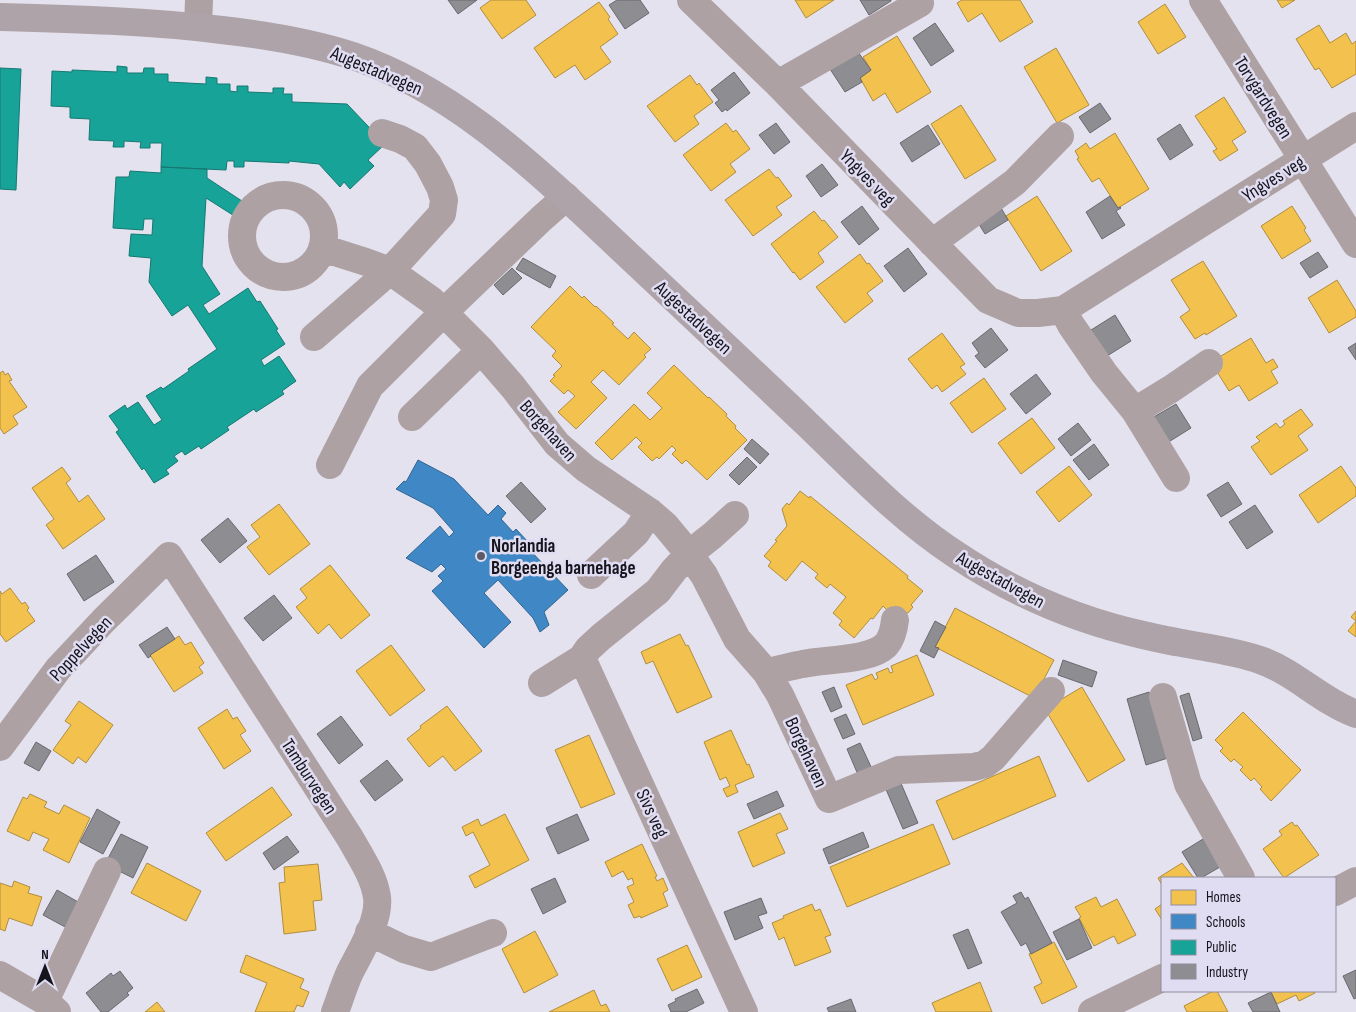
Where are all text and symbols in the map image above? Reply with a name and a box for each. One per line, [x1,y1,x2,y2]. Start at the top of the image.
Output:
street label: Augestadvegen [326,41,426,101]
street label: Torvgardvegen [1228,52,1297,143]
street label: Yngves veg [834,145,900,211]
street label: Yngves veg [1238,151,1310,207]
street label: Augestadvegen [649,276,736,360]
street label: Borgehaven [514,396,581,466]
place label: Norlandia Borgeenga barnehage [491,535,636,580]
street label: Augestadvegen [951,546,1048,614]
marker: Norlandia Borgeenga barnehage [475,550,487,562]
street label: Poppelvegen [45,612,117,686]
street label: Borgehaven [779,714,832,791]
street label: Tamburvegen [276,735,342,819]
street label: Sivs veg [630,786,673,842]
legend [1161,877,1336,992]
text: Homes [1206,888,1241,907]
text: Schools [1206,913,1245,932]
text: Public [1206,938,1237,957]
north arrow [20,942,70,992]
text: N [41,946,49,963]
text: Industry [1206,963,1248,982]

